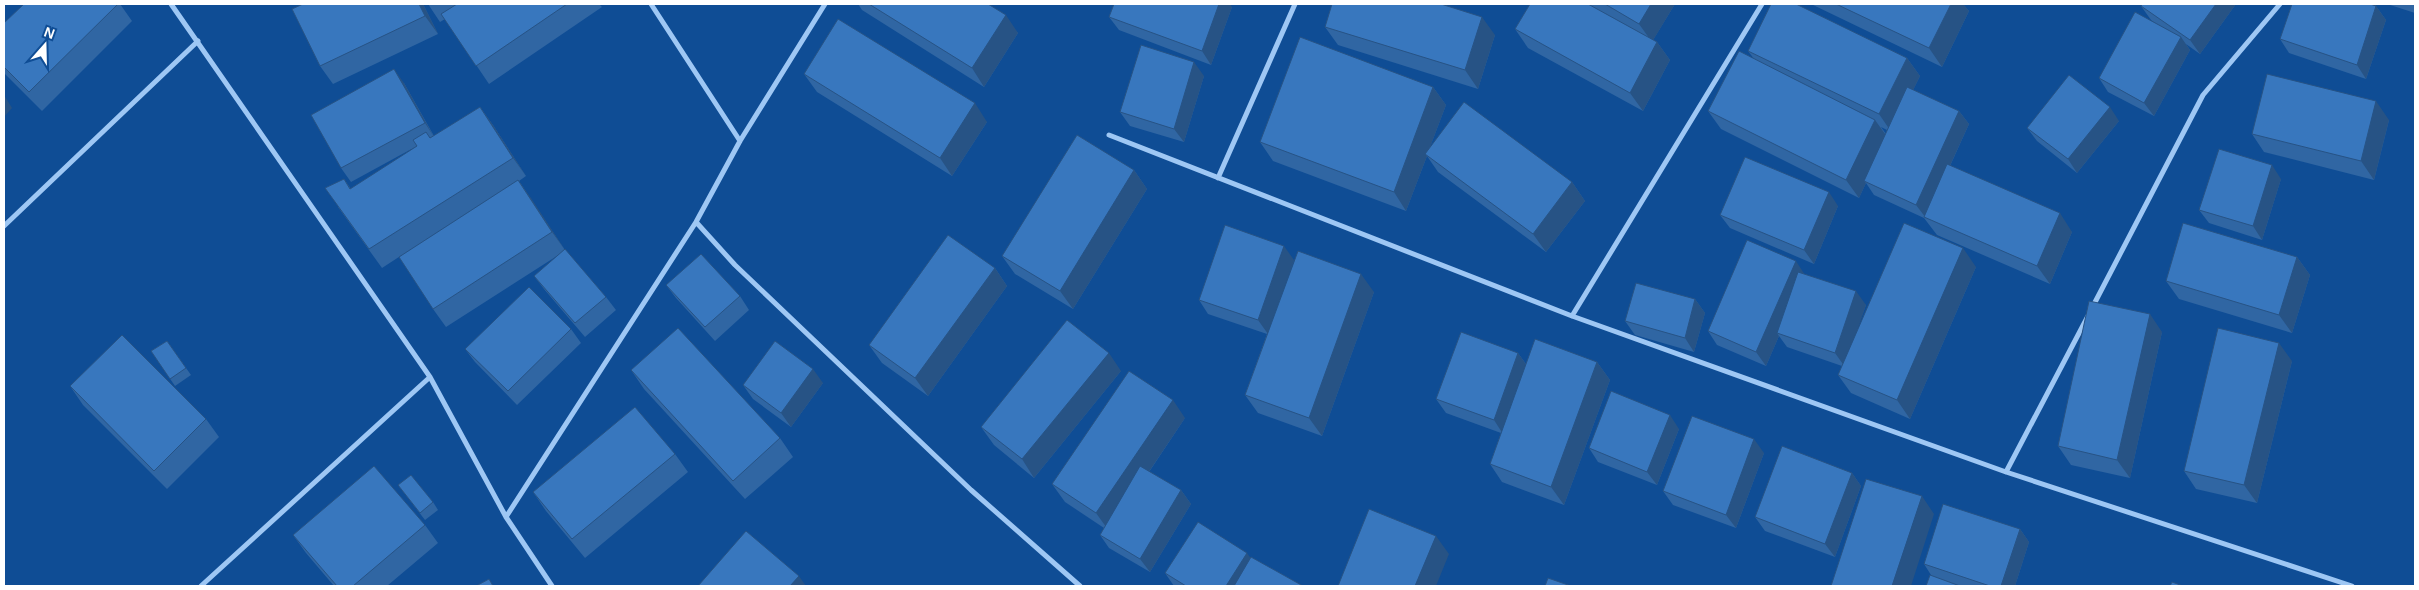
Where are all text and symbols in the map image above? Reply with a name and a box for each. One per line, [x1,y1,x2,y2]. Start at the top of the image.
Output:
north arrow [20,20,70,70]
text: N [42,24,57,42]

